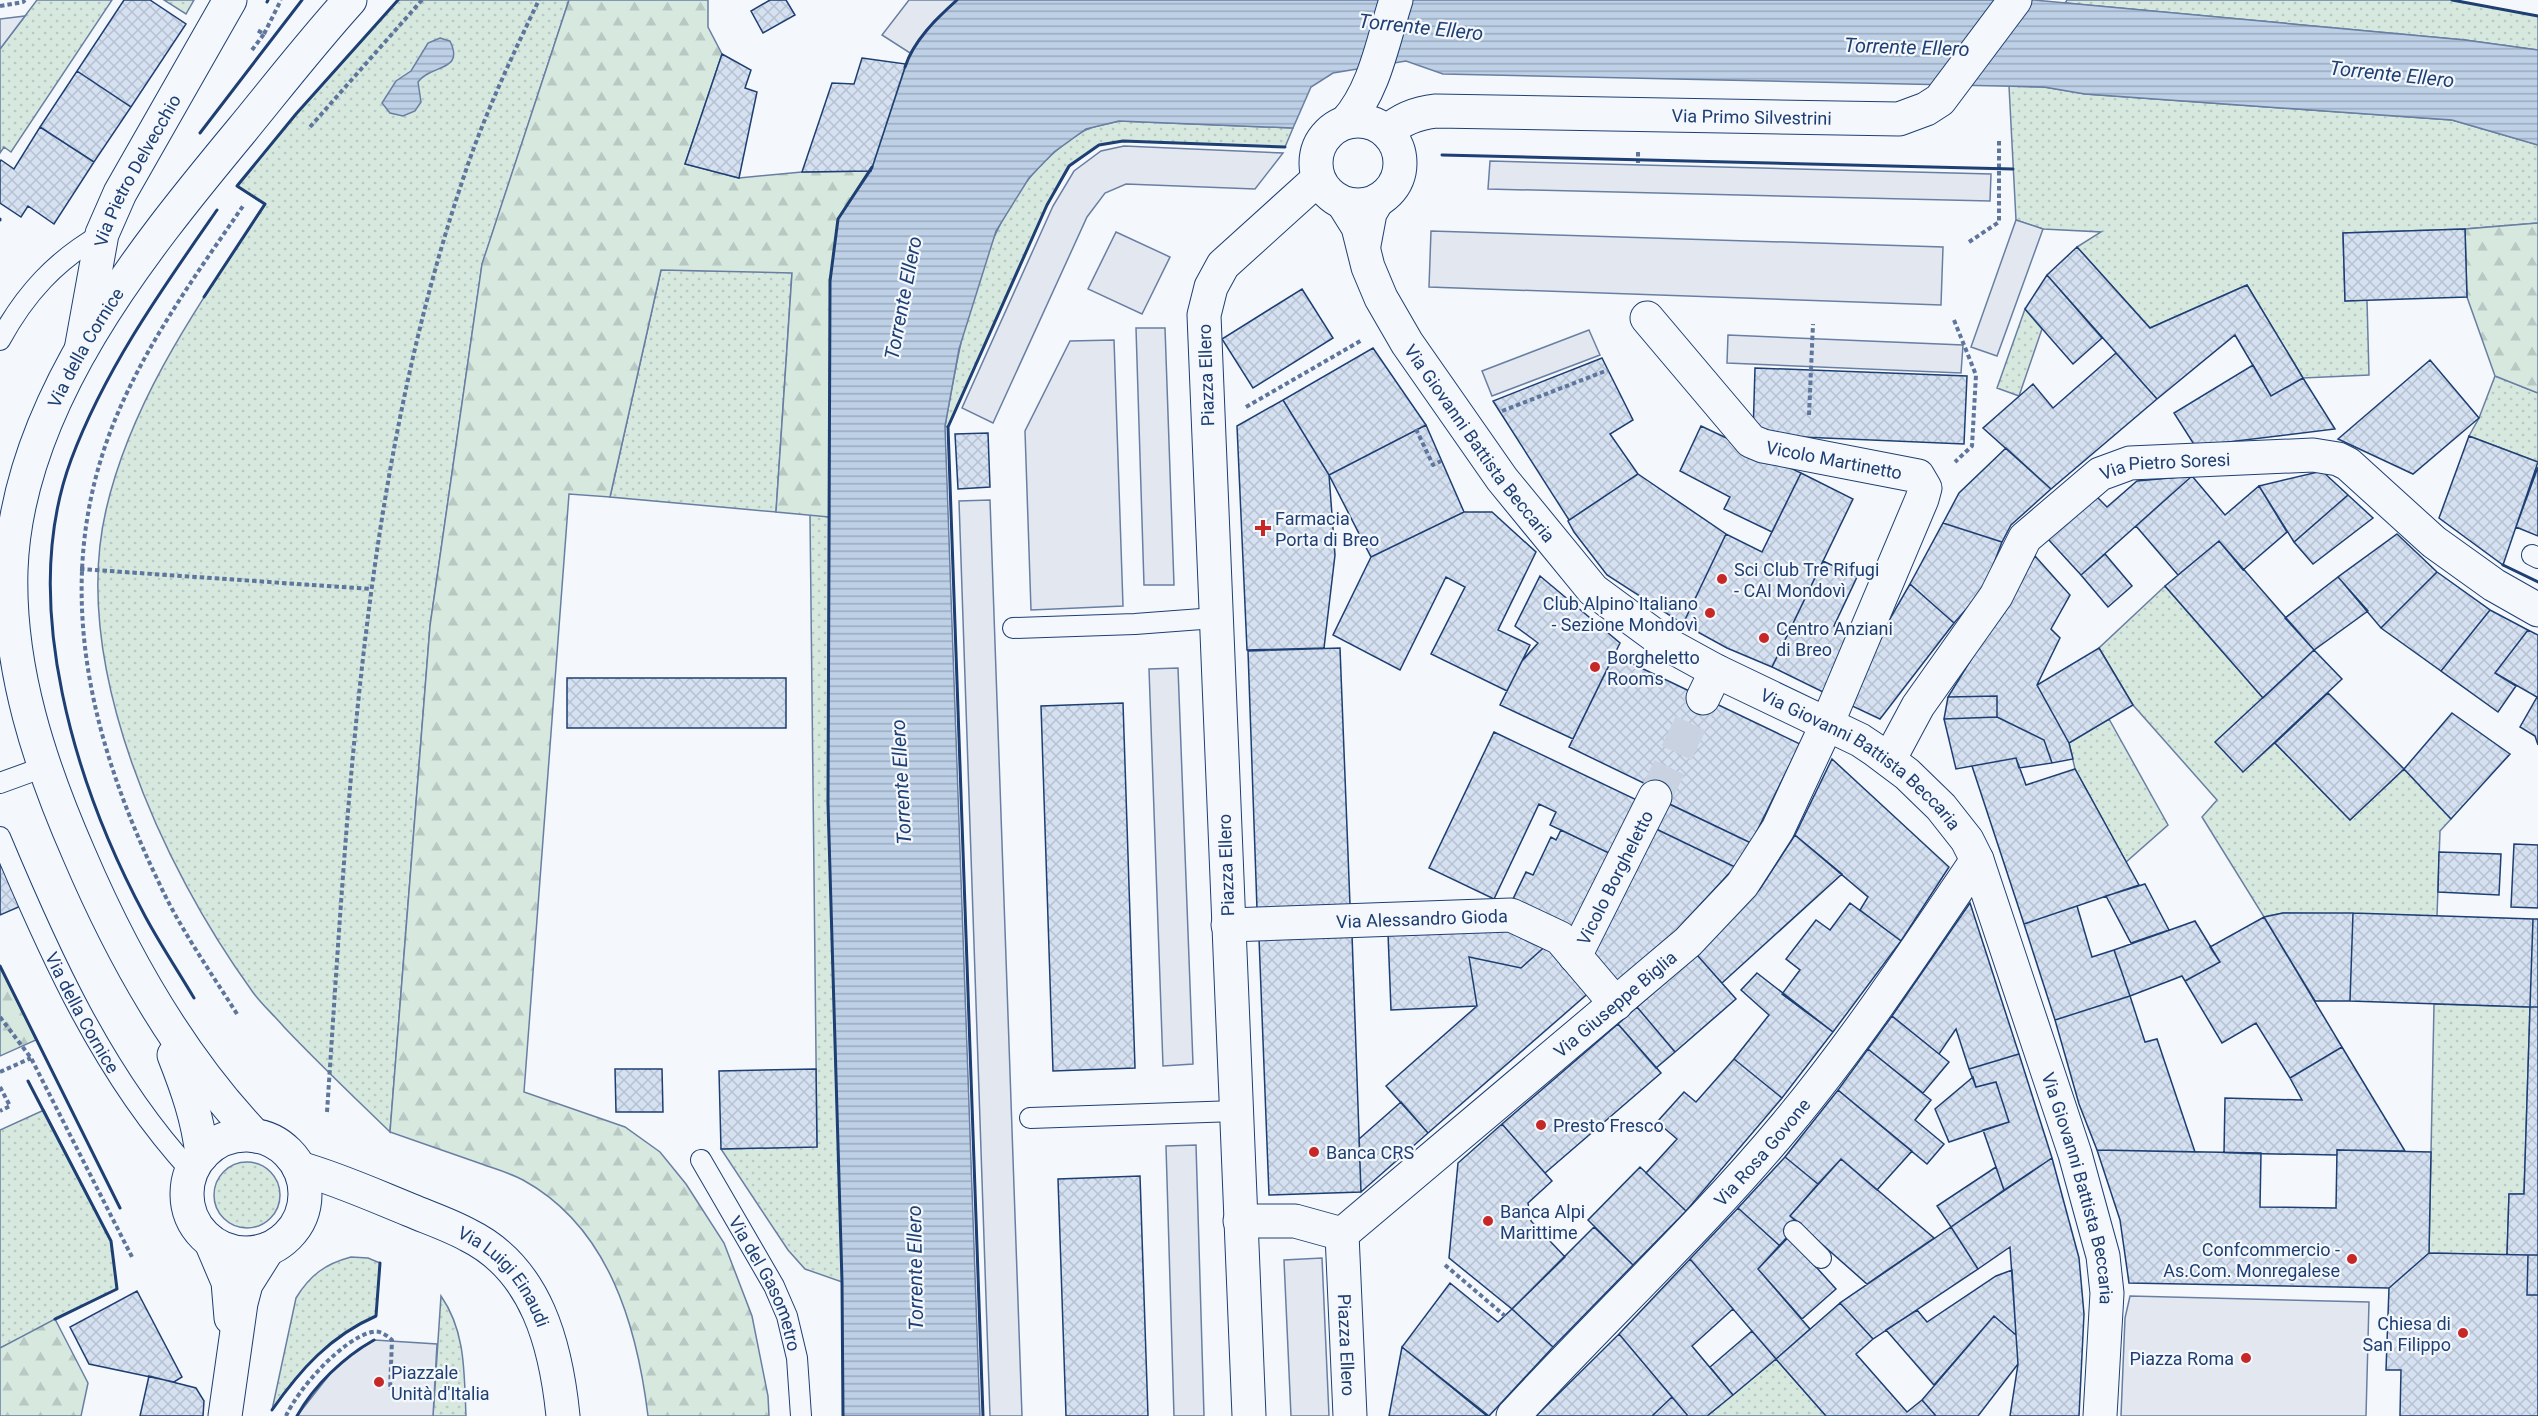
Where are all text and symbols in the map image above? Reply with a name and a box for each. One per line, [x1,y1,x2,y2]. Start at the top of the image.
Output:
water label: Torrente Ellero [1357,9,1485,45]
water label: Torrente Ellero [1844,33,1970,61]
water label: Torrente Ellero [2328,56,2456,92]
street label: Via Pietro Delvecchio [89,91,185,248]
street label: Via Primo Silvestrini [1671,105,1832,128]
water label: Torrente Ellero [879,234,927,362]
street label: Via della Cornice [43,284,128,410]
street label: Piazza Ellero [1194,323,1218,427]
street label: Via Giovanni Battista Beccaria [1400,340,1560,546]
street label: Vicolo Martinetto [1764,436,1904,484]
street label: Via Pietro Soresi [2097,448,2231,484]
place label: Farmacia Porta di Breo [1275,508,1379,550]
marker: Farmacia Porta di Breo [1256,521,1270,535]
place label: Sci Club Tre Rifugi - CAI Mondovì [1734,559,1879,601]
marker: Sci Club Tre Rifugi - CAI Mondovì [1715,572,1729,586]
place label: Club Alpino Italiano - Sezione Mondovì [1543,593,1698,635]
marker: Club Alpino Italiano - Sezione Mondovì [1703,606,1717,620]
place label: Centro Anziani di Breo [1776,618,1893,660]
marker: Centro Anziani di Breo [1757,631,1771,645]
place label: Borgheletto Rooms [1607,647,1700,689]
marker: Borgheletto Rooms [1588,660,1602,674]
street label: Via Giovanni Battista Beccaria [1757,683,1965,834]
water label: Torrente Ellero [886,719,916,845]
street label: Vicolo Borgheletto [1572,807,1657,948]
street label: Piazza Ellero [1214,813,1238,917]
street label: Via Alessandro Gioda [1336,905,1508,932]
street label: Via Giuseppe Biglia [1549,946,1680,1061]
street label: Via della Cornice [42,949,124,1077]
street label: Via Giovanni Battista Beccaria [2038,1069,2118,1305]
street label: Via Rosa Govone [1709,1094,1814,1210]
place label: Presto Fresco [1553,1115,1664,1136]
marker: Presto Fresco [1534,1118,1548,1132]
place label: Banca CRS [1326,1142,1414,1163]
marker: Banca CRS [1307,1145,1321,1159]
place label: Banca Alpi Marittime [1500,1201,1585,1243]
water label: Torrente Ellero [902,1205,928,1331]
street label: Via del Gasometro [725,1212,805,1353]
marker: Banca Alpi Marittime [1481,1214,1495,1228]
street label: Via Luigi Einaudi [455,1221,554,1330]
place label: Confcommercio - As.Com. Monregalese [2163,1239,2340,1281]
marker: Confcommercio - As.Com. Monregalese [2345,1252,2359,1266]
street label: Piazza Ellero [1334,1293,1360,1397]
place label: Chiesa di San Filippo [2363,1313,2451,1355]
marker: Chiesa di San Filippo [2456,1326,2470,1340]
place label: Piazza Roma [2129,1348,2234,1369]
marker: Piazza Roma [2239,1351,2253,1365]
place label: Piazzale Unità d'Italia [391,1362,490,1404]
marker: Piazzale Unità d'Italia [372,1375,386,1389]

